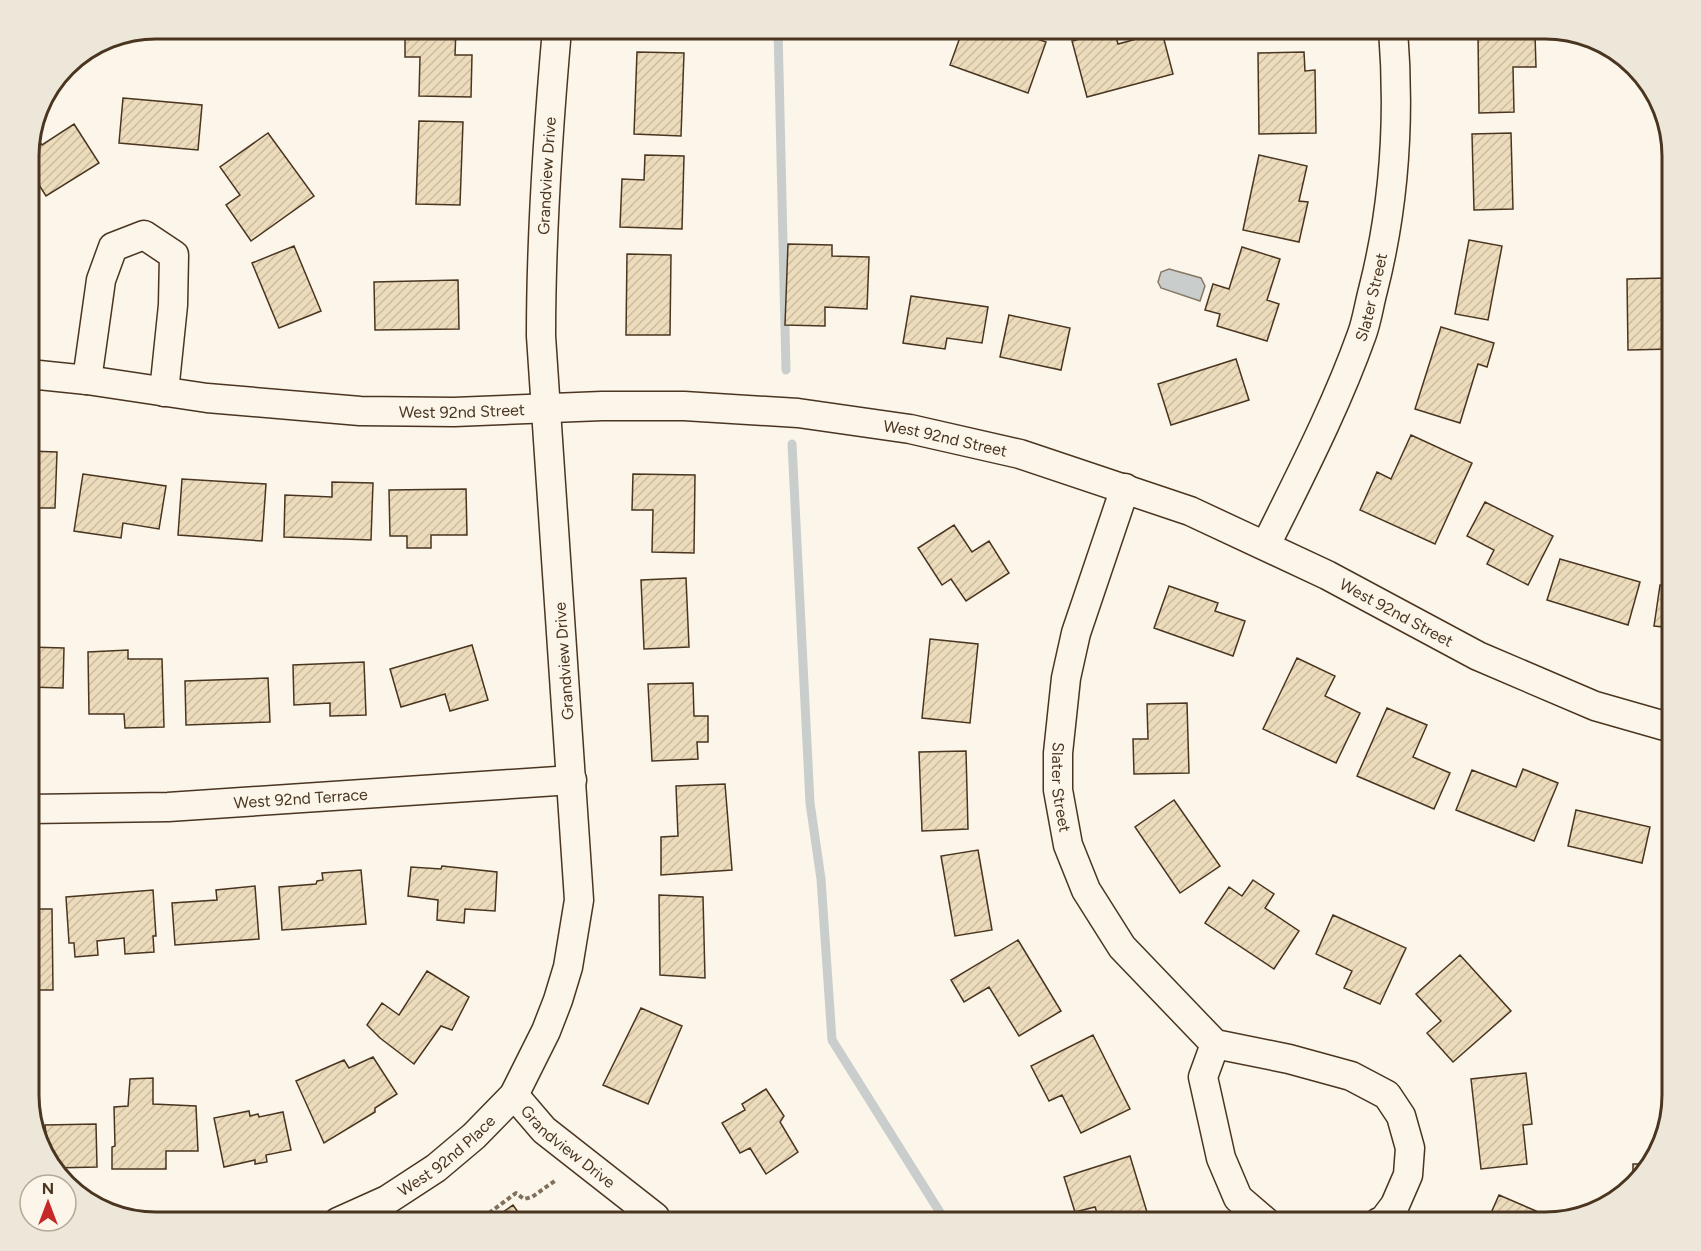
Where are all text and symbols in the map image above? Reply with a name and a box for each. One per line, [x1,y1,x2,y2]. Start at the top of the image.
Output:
street label: Grandview Drive [534,116,559,235]
street label: Slater Street [1351,251,1391,344]
street label: West 92nd Street [399,400,525,422]
street label: West 92nd Street [882,416,1009,460]
street label: West 92nd Street [1337,574,1457,651]
street label: Grandview Drive [550,601,578,721]
street label: Slater Street [1048,741,1075,834]
street label: West 92nd Terrace [233,784,369,812]
street label: Grandview Drive [517,1101,619,1192]
street label: West 92nd Place [394,1111,499,1200]
north arrow [18,1173,78,1233]
text: N [42,1179,54,1198]

